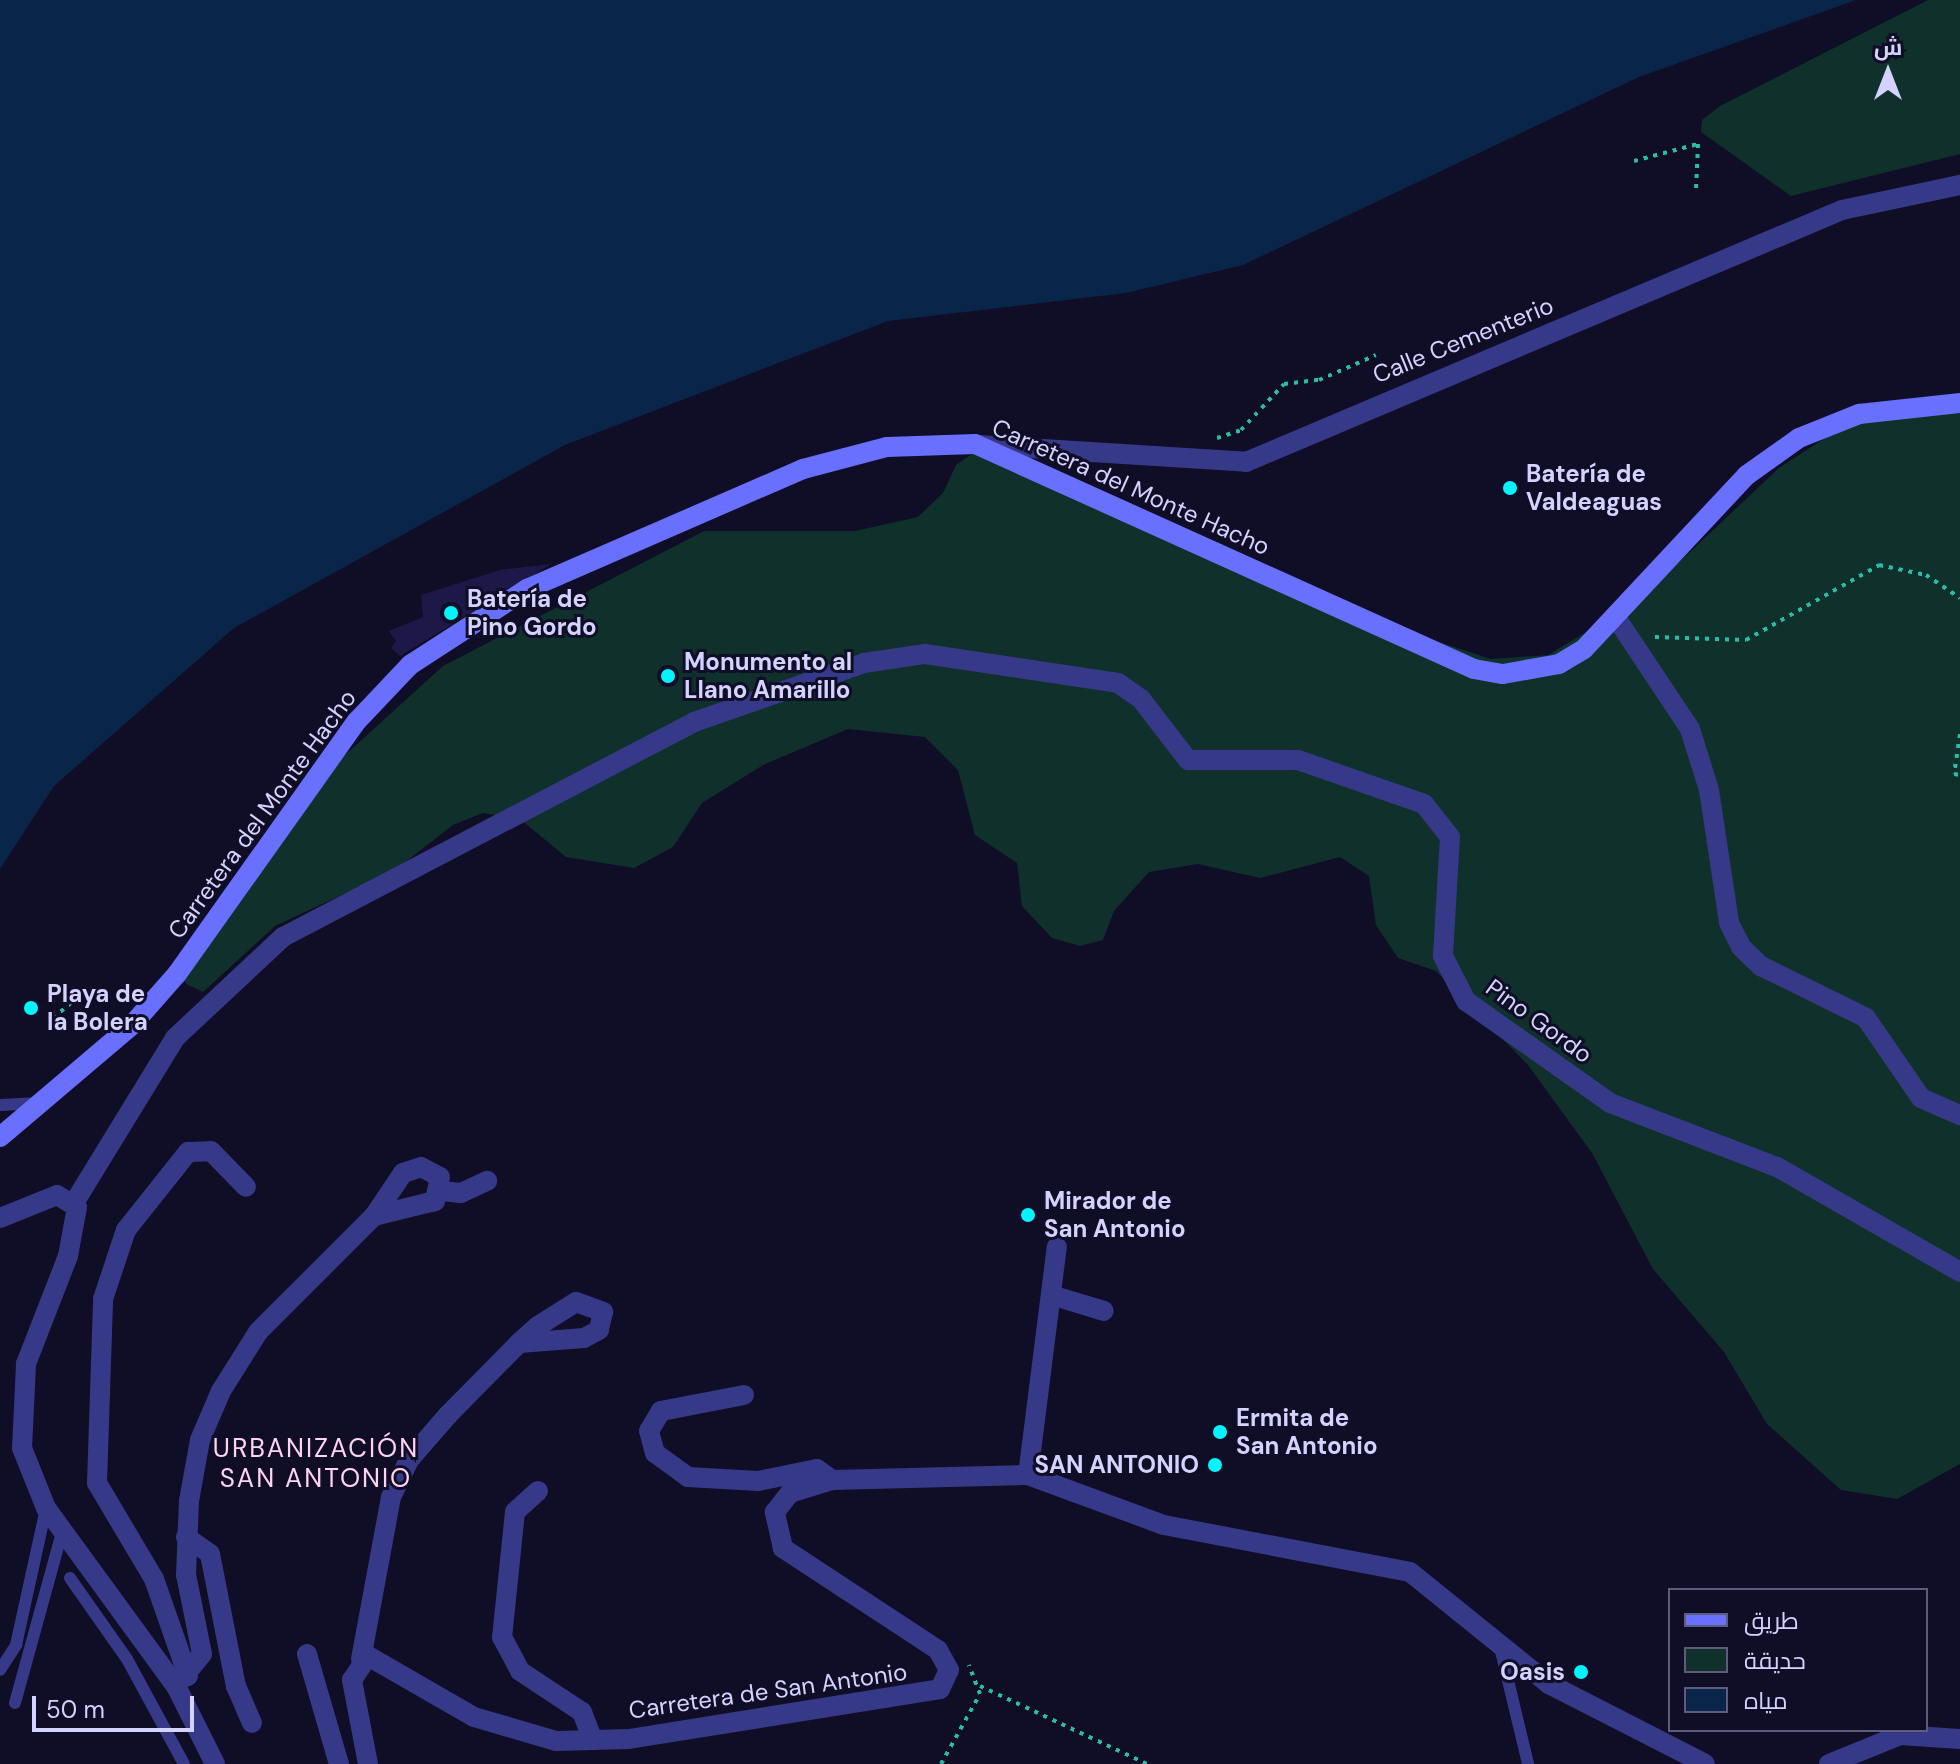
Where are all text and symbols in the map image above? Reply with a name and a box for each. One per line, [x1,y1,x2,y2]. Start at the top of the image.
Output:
north arrow [1848,32,1928,112]
text: ش [1874,33,1902,62]
street label: Calle Cementerio [1369,291,1557,389]
street label: Carretera del Monte Hacho [988,413,1274,561]
place label: Batería de Valdeaguas [1526,460,1662,516]
marker: Batería de Valdeaguas [1501,479,1519,497]
place label: Batería de Pino Gordo [467,585,597,641]
marker: Batería de Pino Gordo [442,604,460,622]
place label: Monumento al Llano Amarillo [684,648,852,704]
marker: Monumento al Llano Amarillo [659,667,677,685]
street label: Carretera del Monte Hacho [162,684,362,944]
street label: Pino Gordo [1480,973,1598,1069]
place label: Playa de la Bolera [47,980,148,1036]
marker: Playa de la Bolera [22,999,40,1017]
place label: Mirador de San Antonio [1044,1187,1186,1243]
marker: Mirador de San Antonio [1019,1206,1037,1224]
place label: Ermita de San Antonio [1236,1404,1378,1460]
marker: Ermita de San Antonio [1211,1423,1229,1441]
district label: URBANIZACIÓN SAN ANTONIO [213,1433,419,1494]
place label: SAN ANTONIO [1034,1451,1199,1479]
marker: SAN ANTONIO [1206,1456,1224,1474]
legend [1668,1588,1928,1732]
text: طريق [1744,1605,1799,1636]
text: حديقة [1744,1645,1806,1676]
street label: Carretera de San Antonio [627,1657,909,1725]
place label: Oasis [1500,1658,1565,1686]
marker: Oasis [1572,1663,1590,1681]
scale bar [36,1680,198,1730]
text: مياه [1744,1685,1788,1716]
text: 50 m [46,1694,105,1725]

